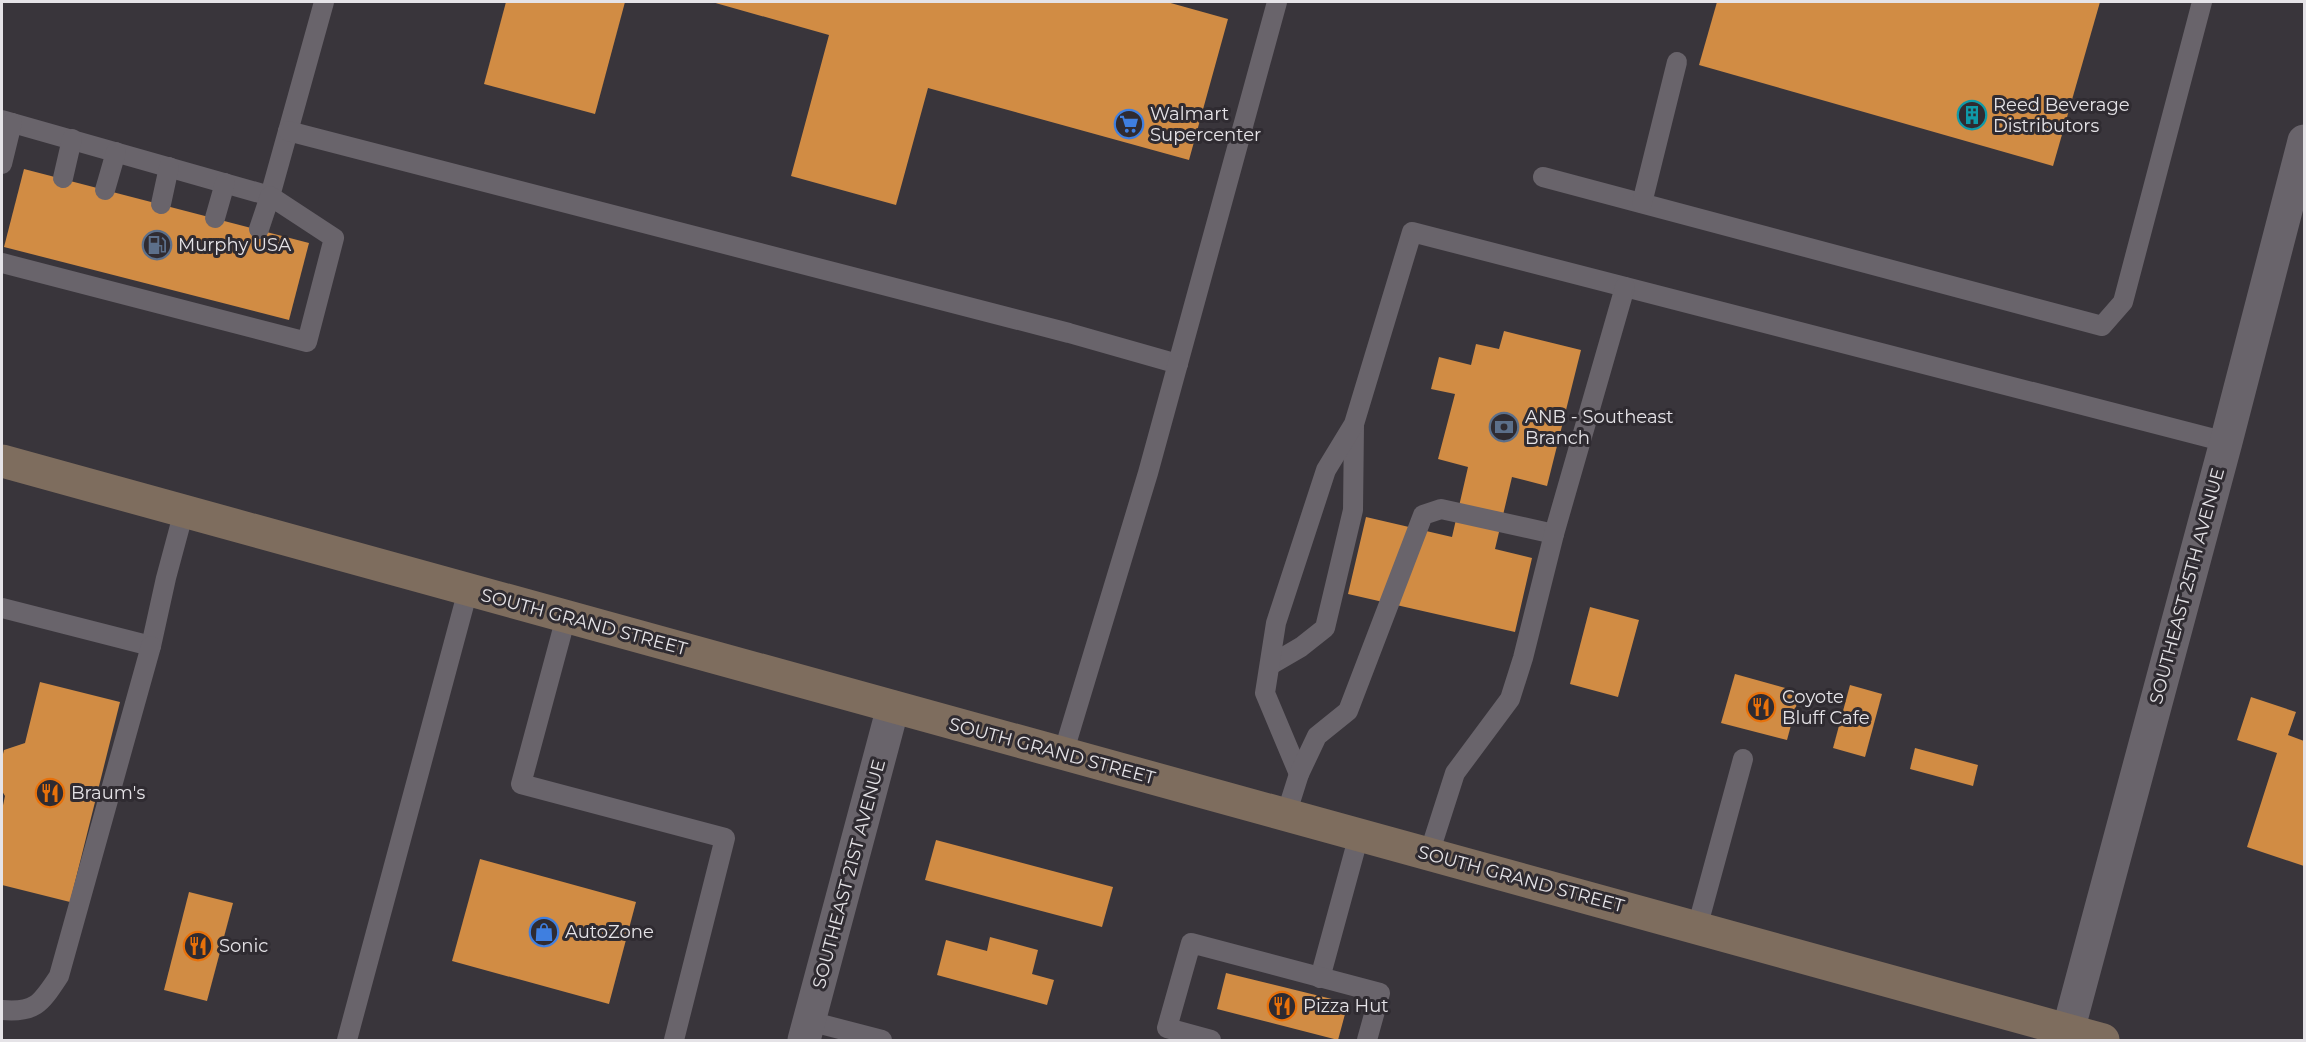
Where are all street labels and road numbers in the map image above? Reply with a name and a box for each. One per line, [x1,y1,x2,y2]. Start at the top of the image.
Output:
street label: SOUTHEAST 25TH AVENUE [2145,466,2229,706]
street label: SOUTH GRAND STREET [478,584,690,660]
street label: SOUTH GRAND STREET [946,713,1158,789]
street label: SOUTHEAST 21ST AVENUE [808,757,890,991]
street label: SOUTH GRAND STREET [1415,841,1627,917]

